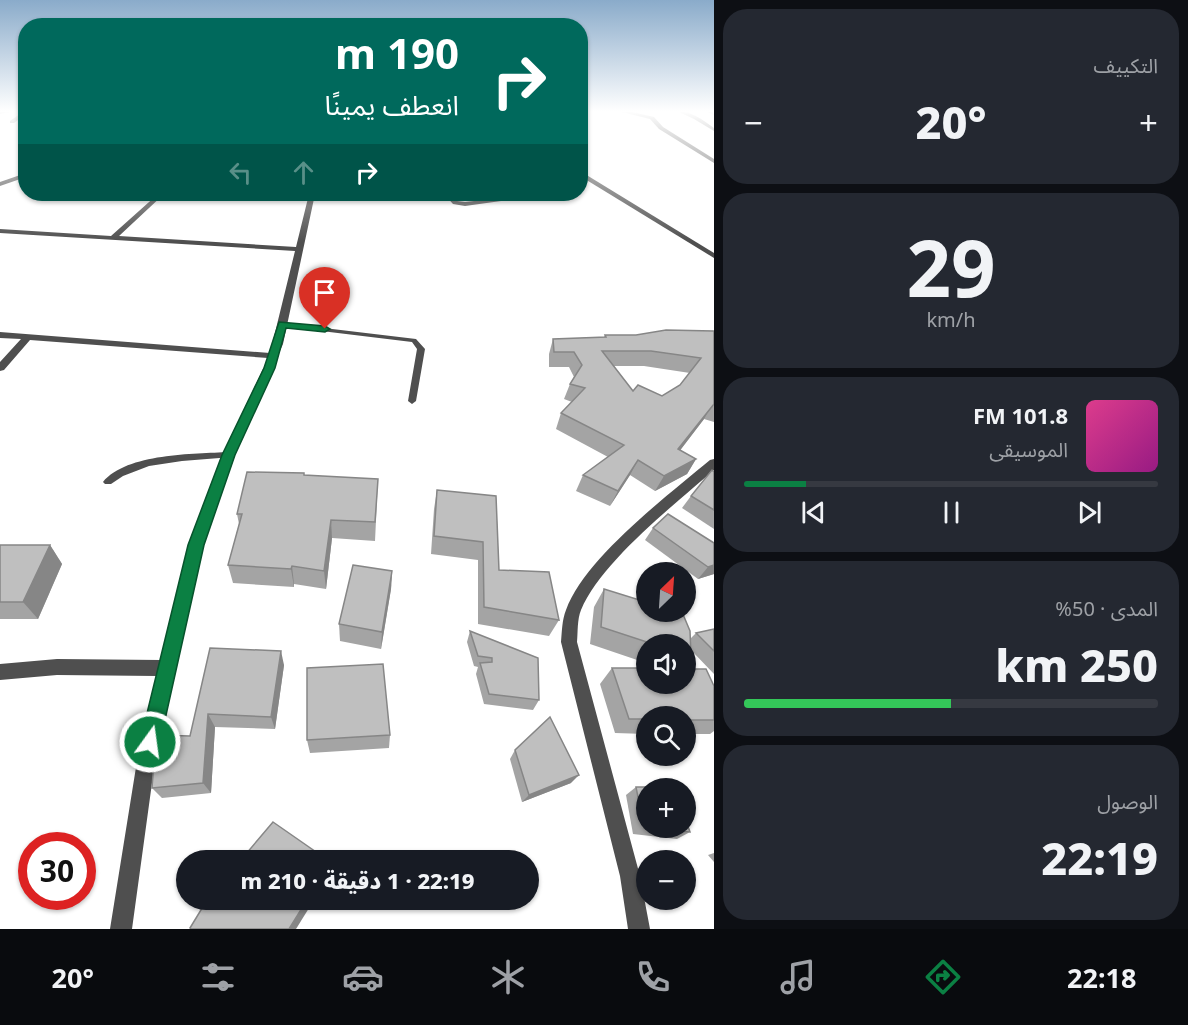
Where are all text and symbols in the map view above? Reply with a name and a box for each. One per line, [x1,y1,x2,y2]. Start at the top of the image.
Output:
text: 190 m [335,24,459,81]
icon: right [480,42,558,120]
text: التكييف [1094,52,1158,79]
text: انعطف يمينًا [325,86,459,123]
text: 20° [915,91,987,152]
text: − [744,100,763,145]
text: + [1139,100,1158,145]
icon: left [224,156,257,189]
icon: ahead [287,156,320,189]
icon: right [350,156,383,189]
text: 29 [906,214,996,320]
pin [299,267,350,329]
icon: arrive [308,276,341,309]
text: km/h [926,306,976,333]
text: 101.8 FM [973,400,1068,430]
text: الموسيقى [989,436,1068,463]
icon: previous [797,496,830,529]
icon: pause [935,496,968,529]
icon: next [1073,496,1106,529]
north arrow [636,562,696,622]
map controls [636,562,696,910]
text: المدى · 50% [1055,595,1158,622]
button: sound [636,634,696,694]
text: 250 km [995,634,1158,695]
button: search [636,706,696,766]
position arrow [118,710,182,774]
button: + [636,778,696,838]
text: الوصول [1097,788,1158,815]
text: 22:19 [1041,827,1158,888]
speed limit sign: 30 [18,832,96,910]
button: − [636,850,696,910]
text: 22:19 · 1 دقيقة · 210 m [240,865,475,895]
icon: filters [197,956,239,998]
icon: car [342,956,384,998]
icon: climate [487,956,529,998]
icon: phone [632,956,674,998]
icon: music [777,956,819,998]
icon: directions [922,956,964,998]
text: 20° [52,959,94,996]
text: 22:18 [1067,959,1136,996]

